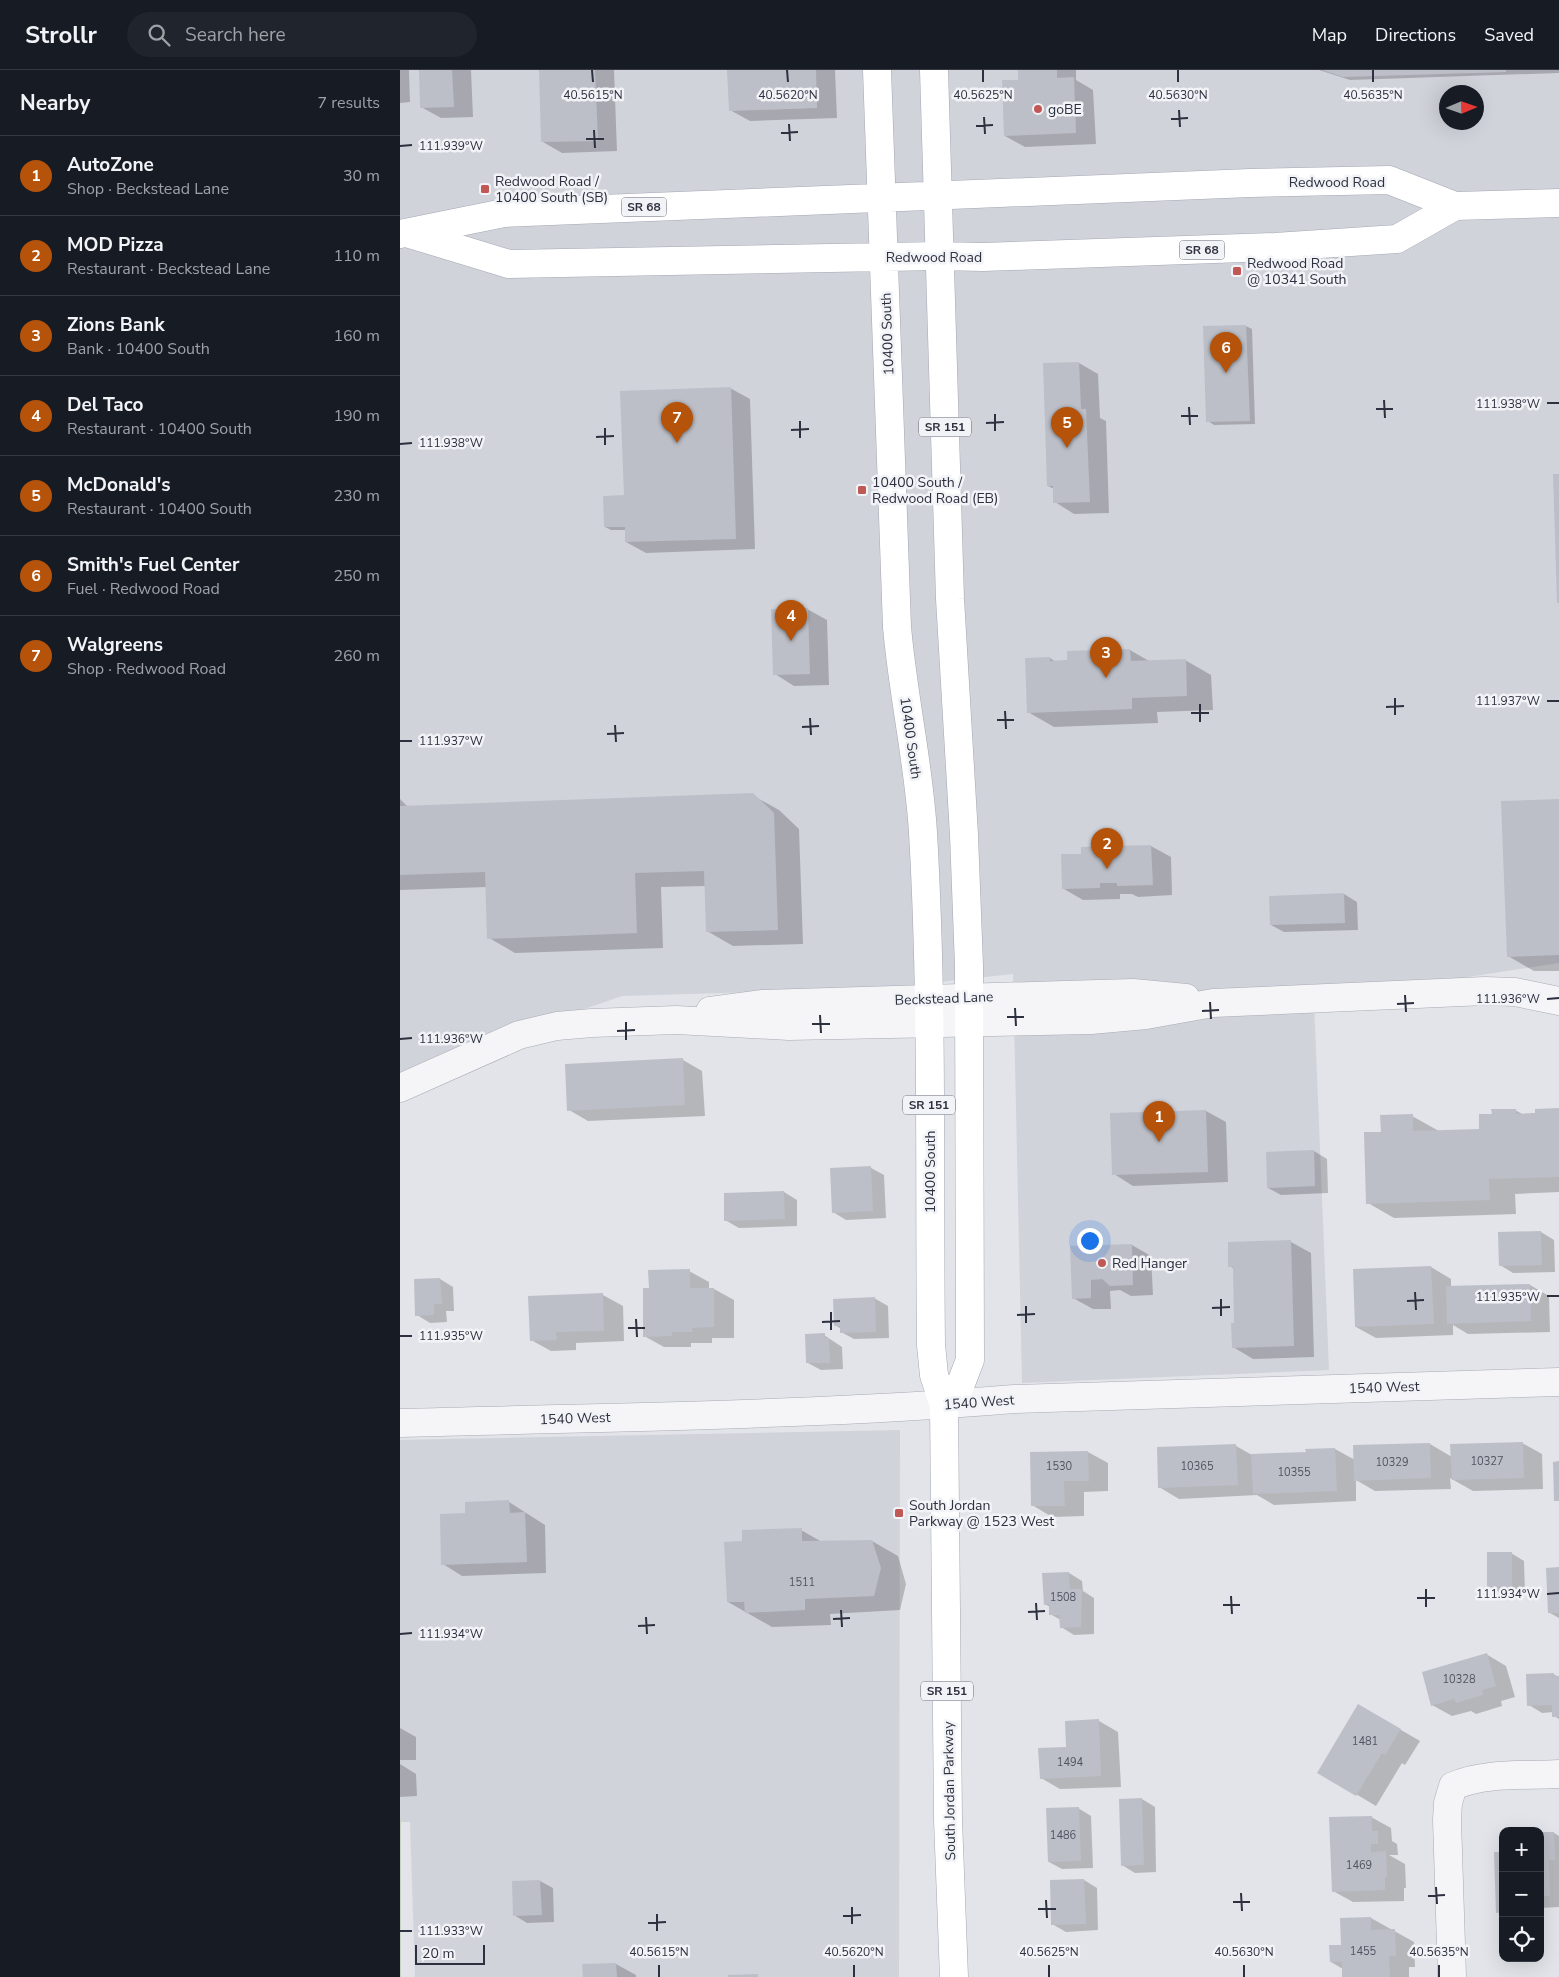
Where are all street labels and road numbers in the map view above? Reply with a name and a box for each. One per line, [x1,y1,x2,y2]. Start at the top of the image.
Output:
street label: Redwood Road [1289,173,1385,192]
road number: SR 68 [622,198,666,216]
road number: SR 68 [1180,240,1224,260]
street label: Redwood Road [886,248,982,267]
street label: 10400 South [877,292,898,376]
road number: SR 151 [919,418,971,437]
street label: 10400 South [895,696,926,780]
street label: Beckstead Lane [894,987,994,1010]
road number: SR 151 [903,1096,955,1114]
street label: 10400 South [921,1131,940,1213]
street label: 1540 West [1348,1377,1420,1398]
street label: 1540 West [943,1391,1015,1414]
street label: 1540 West [539,1408,611,1429]
road number: SR 151 [921,1682,973,1700]
street label: South Jordan Parkway [939,1721,960,1861]

